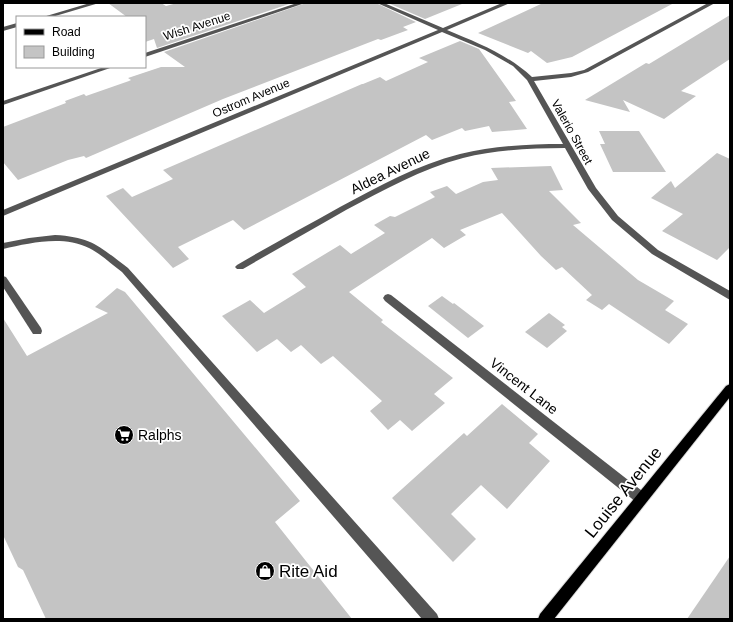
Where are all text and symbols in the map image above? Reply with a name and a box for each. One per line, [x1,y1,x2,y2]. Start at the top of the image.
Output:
street label: Wish Avenue [162,8,233,43]
legend [16,16,146,68]
text: Road [52,25,81,39]
text: Building [52,45,95,59]
street label: Ostrom Avenue [210,75,292,121]
street label: Valerio Street [548,97,596,167]
street label: Aldea Avenue [348,145,432,197]
street label: Vincent Lane [487,355,561,418]
supermarket icon: Ralphs [113,424,135,446]
place label: Ralphs [138,427,182,443]
street label: Louise Avenue [581,443,666,542]
shop icon: Rite Aid [254,560,276,582]
place label: Rite Aid [279,562,338,581]

